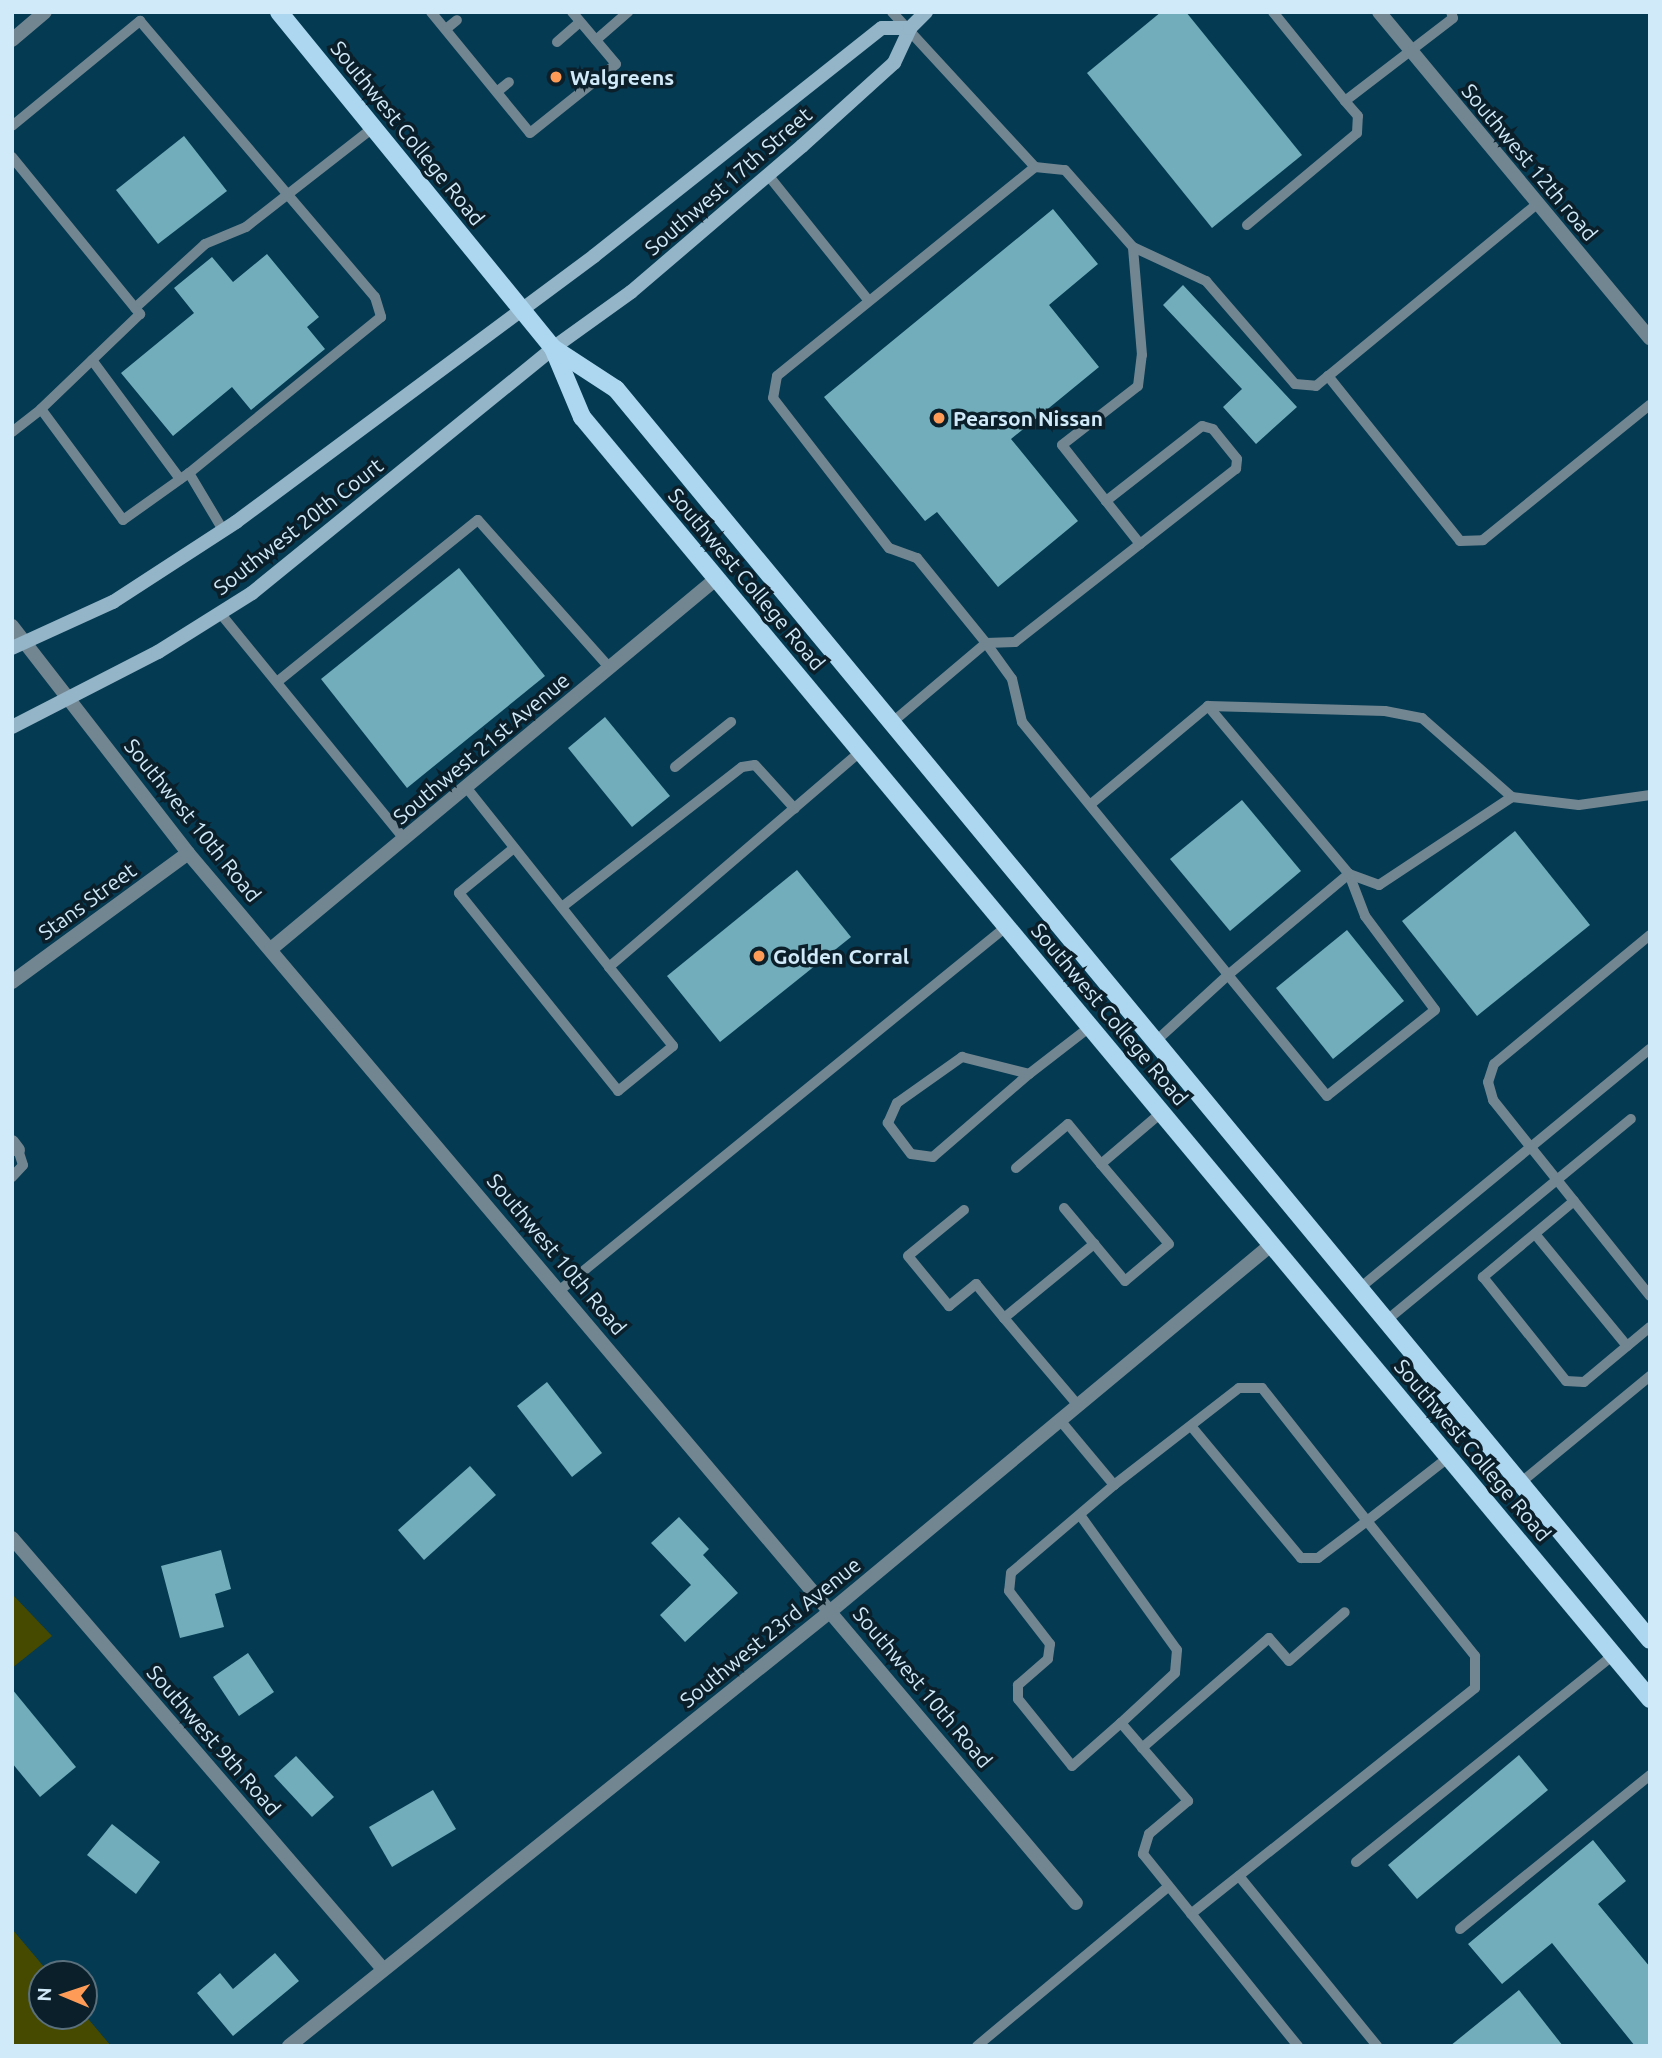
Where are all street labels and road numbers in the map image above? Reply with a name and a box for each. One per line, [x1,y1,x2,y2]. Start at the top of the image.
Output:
street label: Southwest College Road [326,36,490,230]
street label: Southwest 12th road [1457,78,1603,246]
street label: Southwest 17th Street [639,102,817,260]
street label: Southwest 20th Court [208,452,388,600]
street label: Southwest College Road [663,483,831,675]
street label: Southwest 21st Avenue [388,667,574,829]
street label: Southwest 10th Road [119,733,267,907]
street label: Stans Street [33,857,141,945]
street label: Southwest College Road [1026,918,1194,1110]
street label: Southwest 10th Road [482,1168,632,1340]
street label: Southwest College Road [1389,1354,1557,1546]
street label: Southwest 23rd Avenue [675,1551,865,1713]
street label: Southwest 10th Road [848,1601,998,1773]
street label: Southwest 9th Road [142,1660,286,1820]

